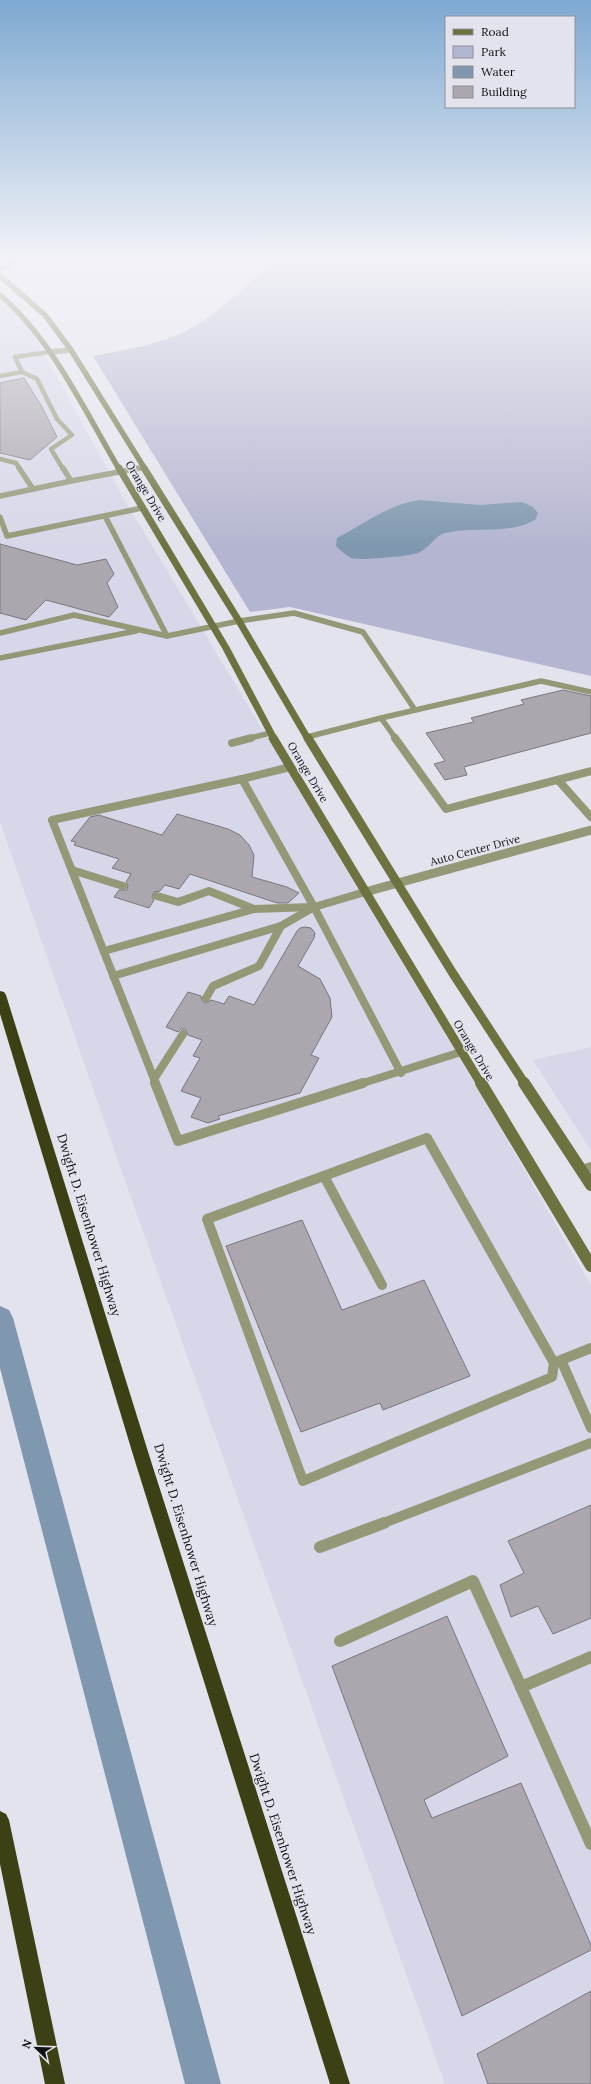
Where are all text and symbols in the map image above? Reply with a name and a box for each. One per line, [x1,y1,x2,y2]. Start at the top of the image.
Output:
legend [445,16,575,108]
text: Road [481,24,509,39]
text: Park [481,44,507,59]
text: Water [481,64,516,79]
text: Building [481,84,527,99]
street label: Orange Drive [122,458,170,524]
street label: Orange Drive [284,739,332,805]
street label: Auto Center Drive [427,831,522,869]
street label: Orange Drive [450,1017,498,1083]
street label: Dwight D. Eisenhower Highway [53,1132,125,1319]
street label: Dwight D. Eisenhower Highway [150,1442,222,1629]
street label: Dwight D. Eisenhower Highway [246,1751,321,1937]
north arrow [16,2028,56,2068]
text: N [19,2037,35,2051]

